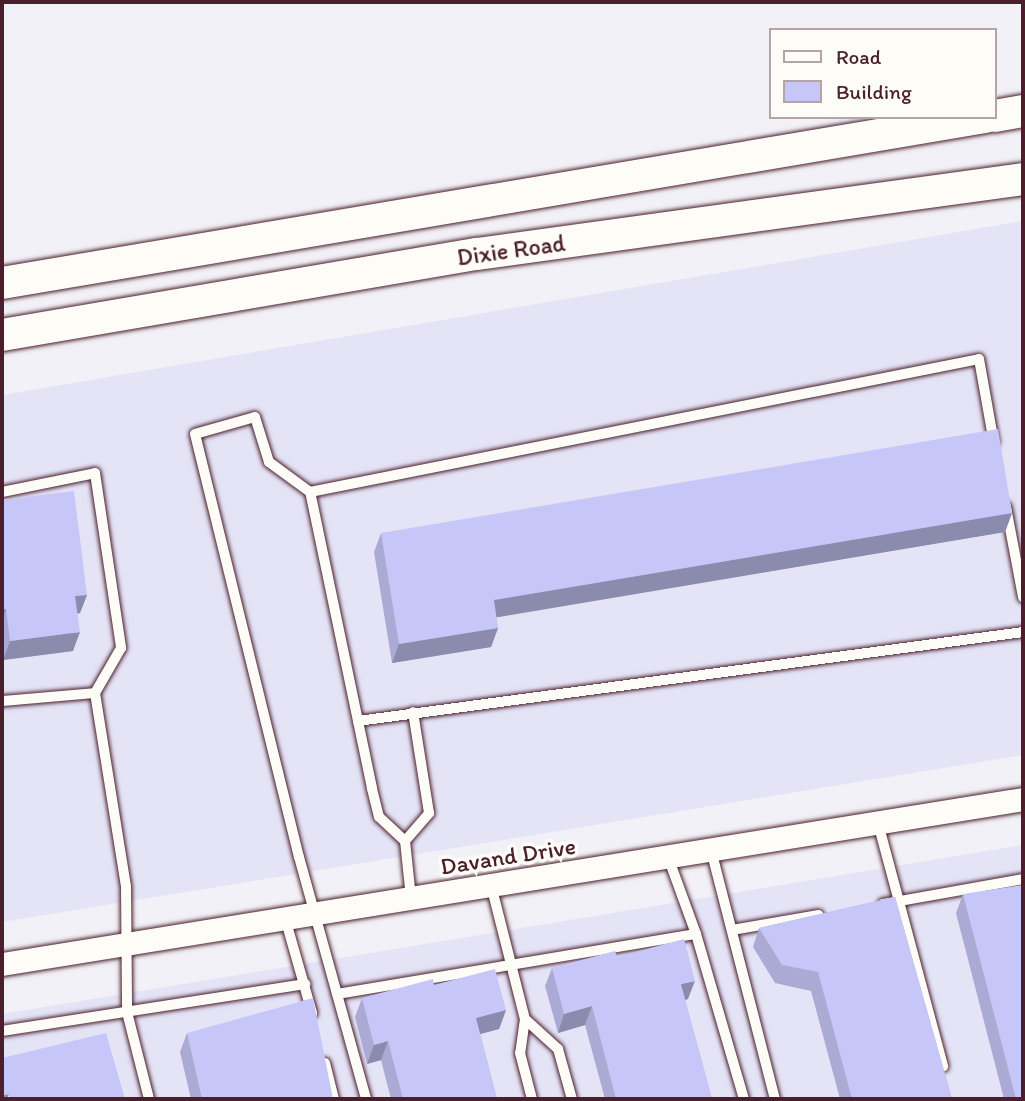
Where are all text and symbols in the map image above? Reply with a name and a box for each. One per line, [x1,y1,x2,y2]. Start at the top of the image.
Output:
legend [769,28,997,119]
text: Road [836,44,881,69]
text: Building [836,79,912,104]
street label: Dixie Road [455,228,567,272]
street label: Davand Drive [438,831,578,881]

